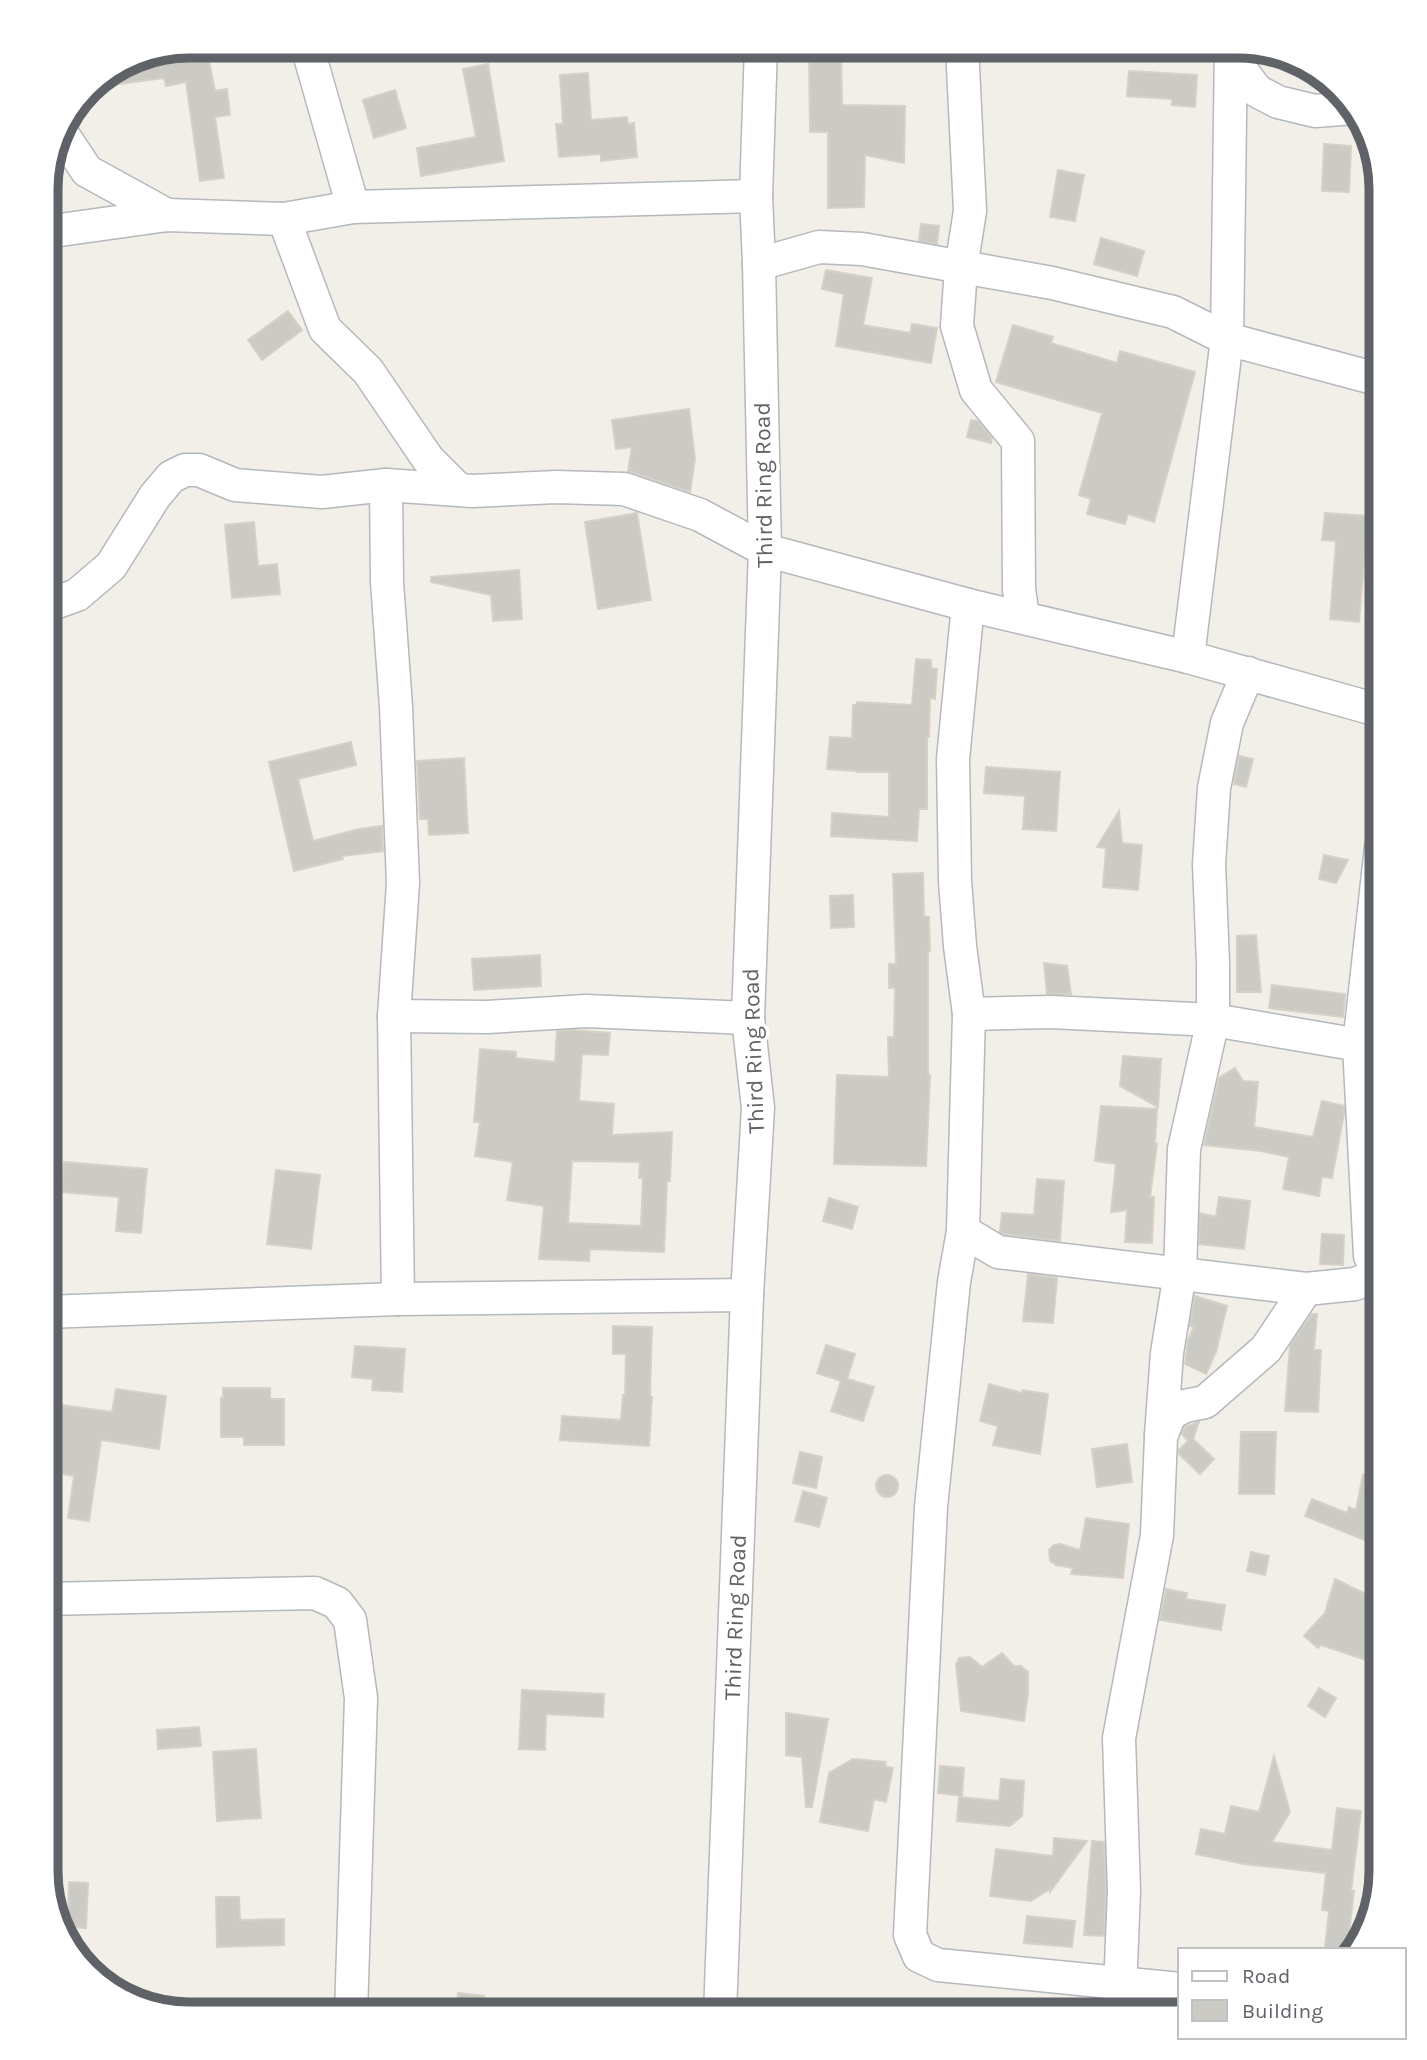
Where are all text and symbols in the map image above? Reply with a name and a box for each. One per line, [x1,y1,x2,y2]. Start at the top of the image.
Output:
street label: Third Ring Road [749,402,778,568]
street label: Third Ring Road [737,968,770,1134]
street label: Third Ring Road [719,1534,752,1701]
legend [1178,1948,1406,2039]
text: Road [1242,1964,1290,1988]
text: Building [1242,1999,1323,2023]

